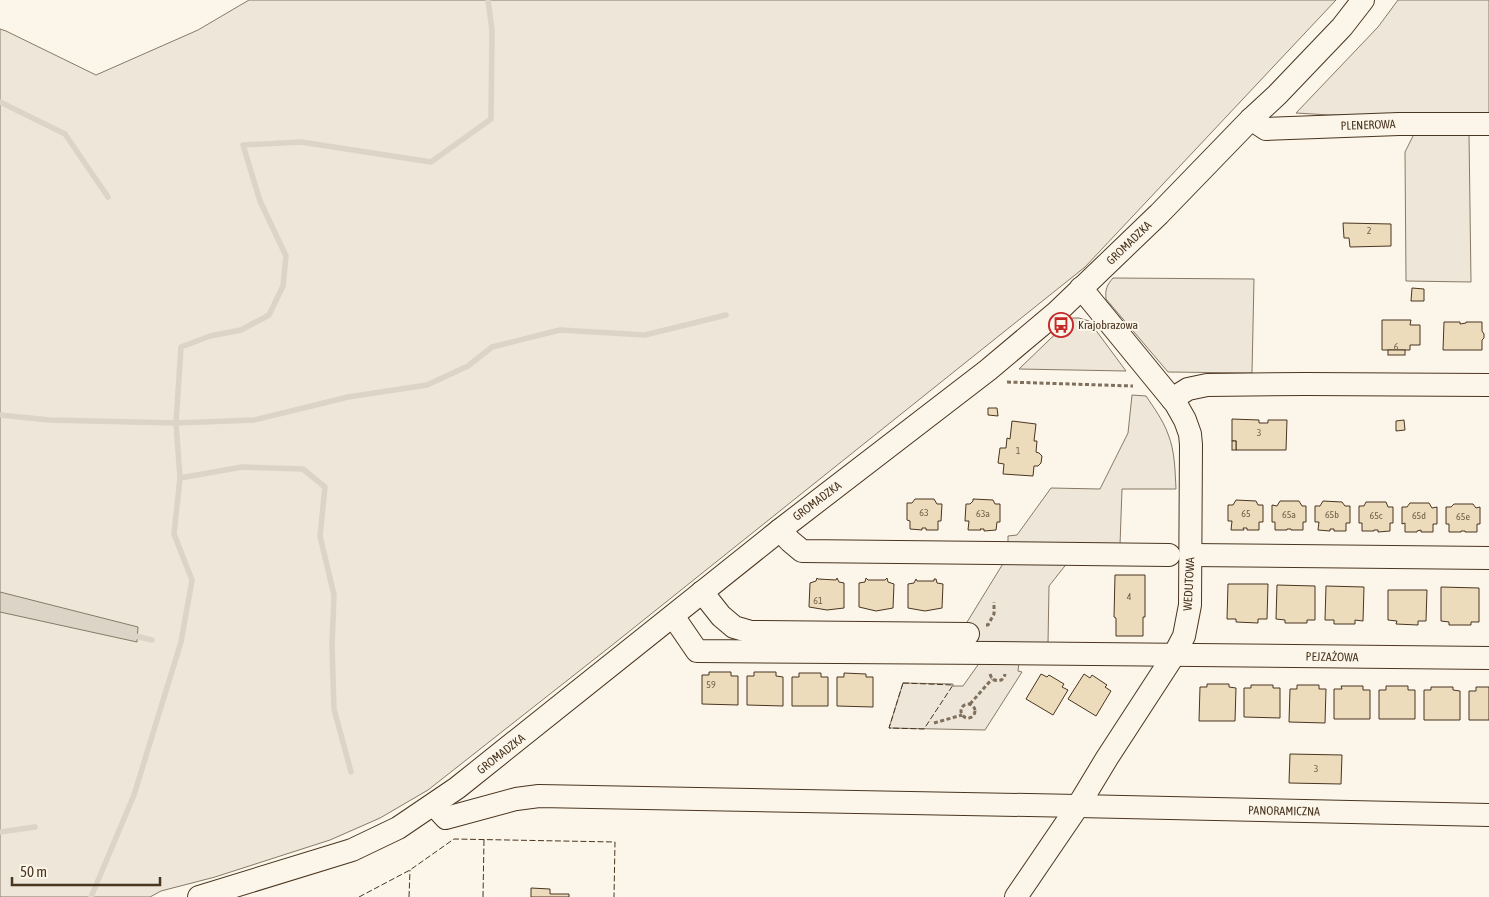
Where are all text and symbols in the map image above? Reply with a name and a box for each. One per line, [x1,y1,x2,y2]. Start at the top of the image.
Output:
street label: PLENEROWA [1340,117,1396,133]
street label: GROMADZKA [1104,218,1154,268]
house number: 2 [1367,225,1372,236]
bus stop icon: Krajobrazowa [1048,312,1074,338]
place label: Krajobrazowa [1078,318,1138,332]
house number: 6 [1394,341,1399,352]
house number: 3 [1257,427,1262,438]
house number: 1 [1016,445,1021,456]
street label: GROMADZKA [790,478,844,524]
house number: 63 [919,507,929,518]
house number: 63a [976,508,990,519]
house number: 65 [1241,508,1251,519]
house number: 65a [1282,509,1296,520]
house number: 65b [1325,509,1339,520]
house number: 65c [1369,510,1383,521]
house number: 65d [1412,510,1426,521]
house number: 65e [1456,511,1470,522]
street label: WEDUTOWA [1181,557,1197,611]
house number: 4 [1127,591,1132,602]
house number: 61 [813,595,823,606]
street label: PEJZAŻOWA [1306,650,1359,664]
house number: 59 [706,679,716,690]
street label: GROMADZKA [474,731,528,777]
house number: 3 [1314,763,1319,774]
street label: PANORAMICZNA [1248,803,1320,819]
scale bar [12,854,160,886]
text: 50 m [20,863,47,880]

